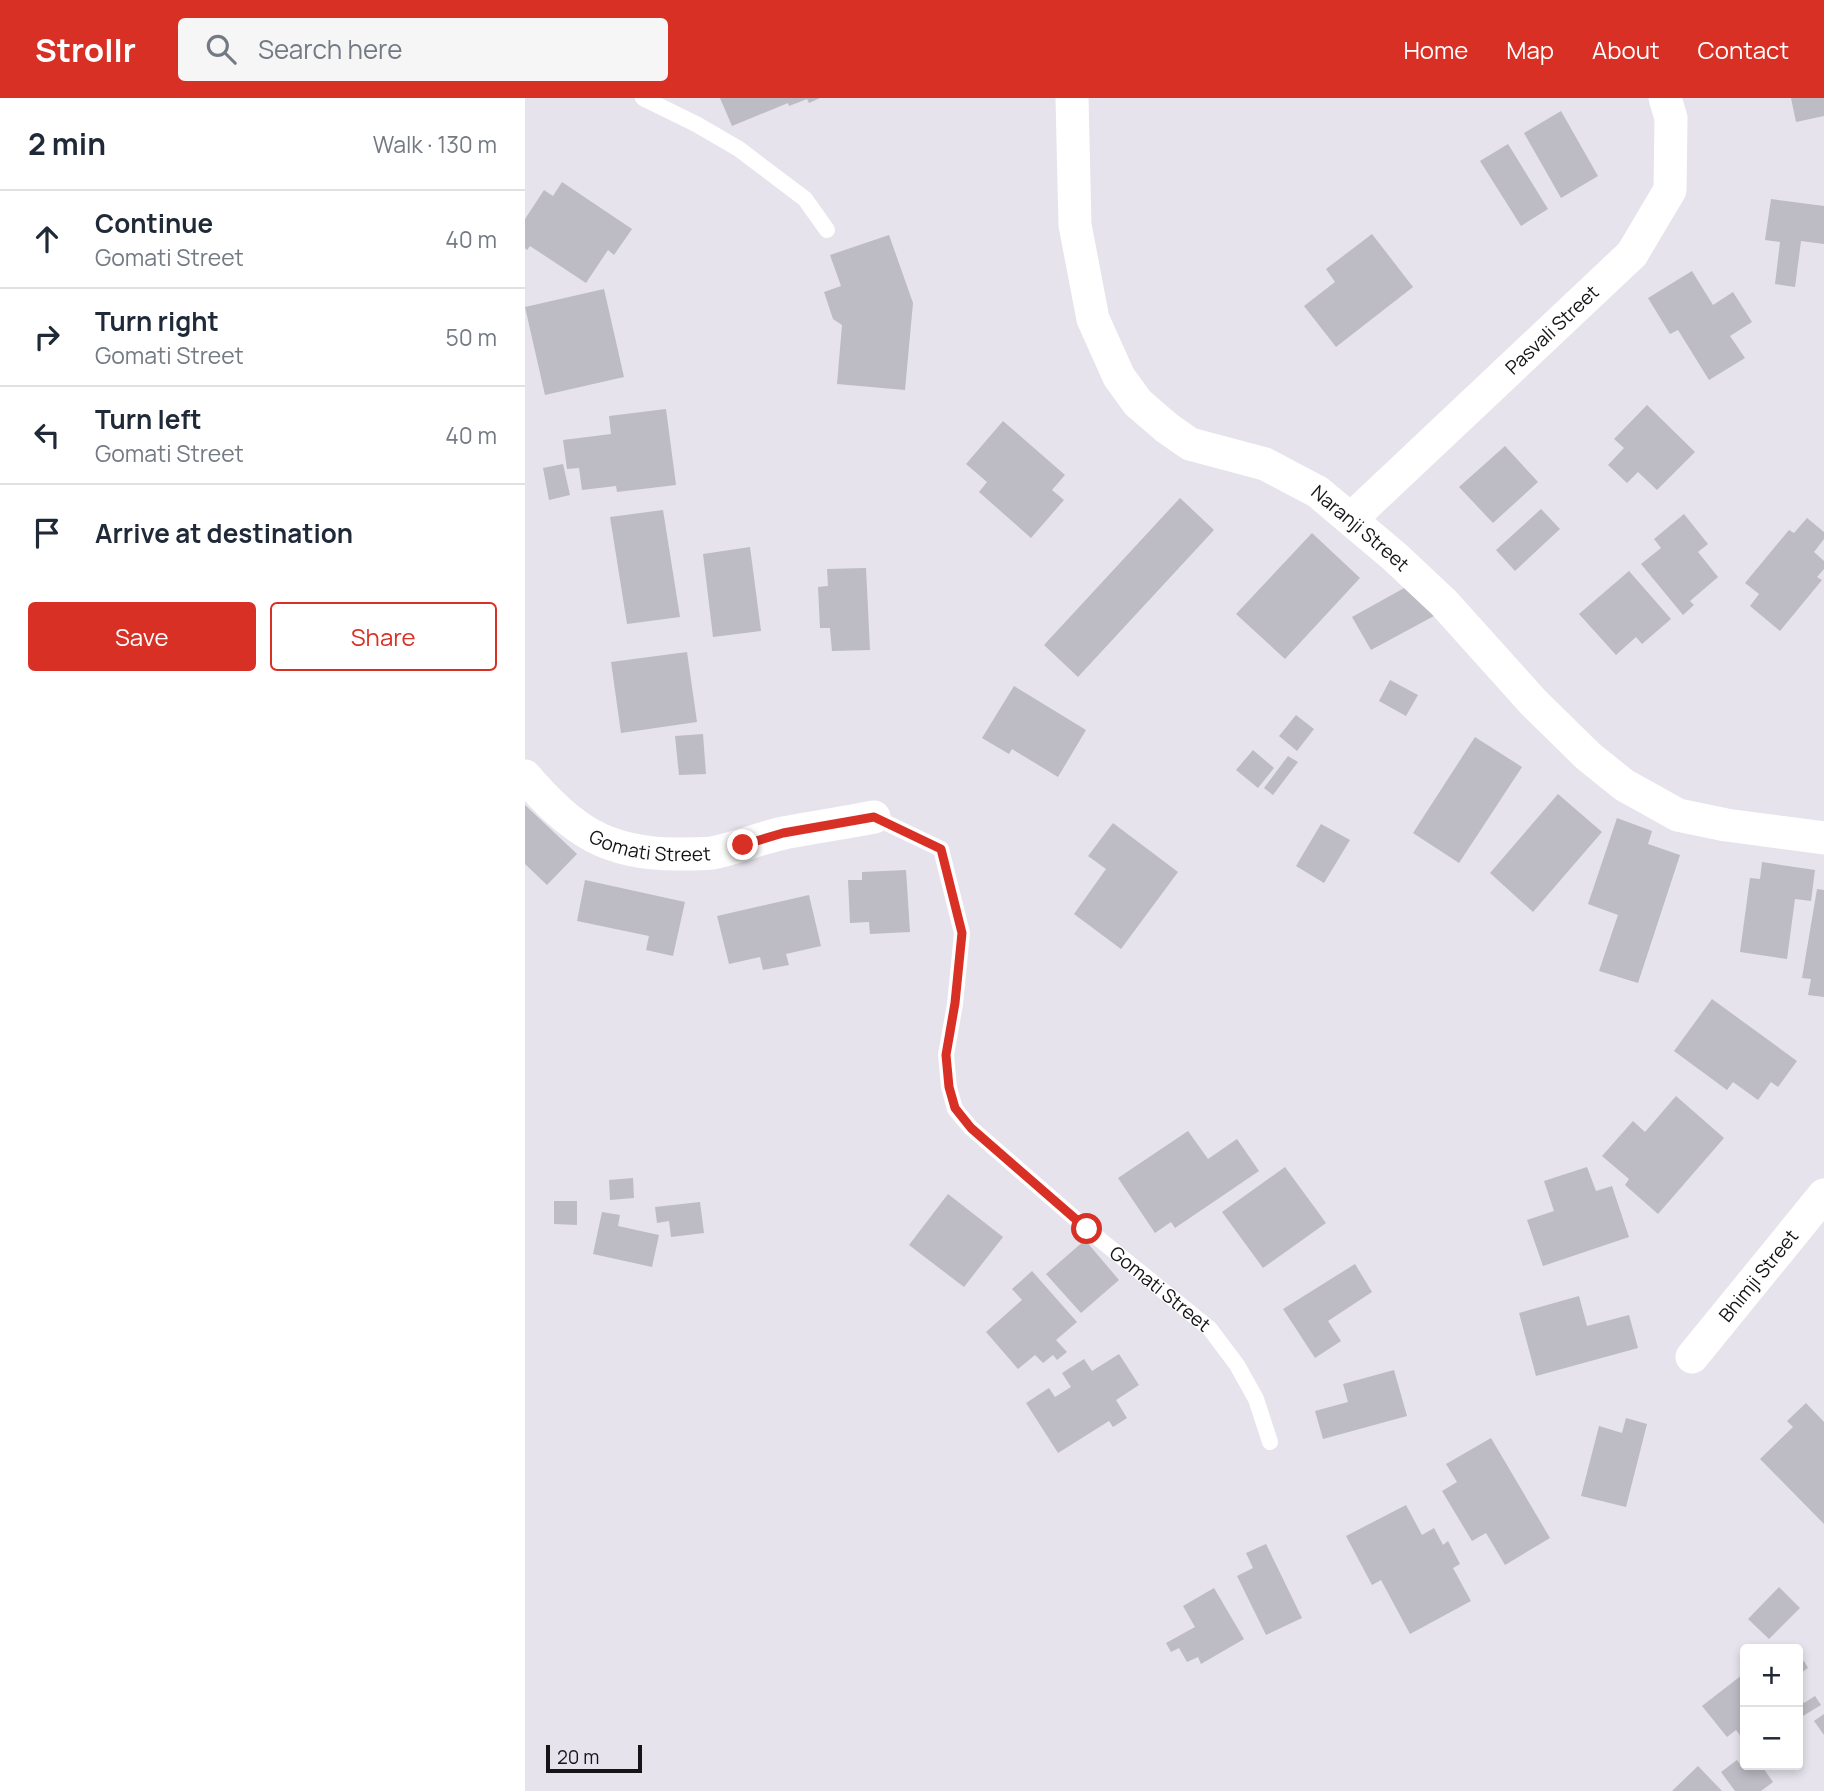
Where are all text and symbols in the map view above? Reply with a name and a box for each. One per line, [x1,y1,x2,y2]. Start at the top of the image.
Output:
search box [178,18,668,81]
text: Strollr [35,27,136,72]
icon: search [202,30,240,68]
text: Search here [258,31,402,67]
text: Home [1403,33,1468,66]
text: Map [1506,33,1554,66]
text: About [1592,33,1660,66]
text: Contact [1698,33,1789,66]
text: 2 min [28,123,106,164]
text: Walk · 130 m [373,128,497,160]
text: Continue [95,205,213,241]
icon: ahead [28,220,66,258]
text: 40 m [445,223,497,255]
text: Gomati Street [95,241,244,273]
street label: Pasvali Street [1499,279,1604,380]
text: Turn right [95,303,219,339]
icon: right [28,318,66,356]
text: 50 m [446,321,497,353]
text: Gomati Street [95,339,244,371]
text: Turn left [95,401,202,437]
icon: left [28,416,66,454]
text: 40 m [445,419,497,451]
text: Gomati Street [95,437,244,469]
street label: Naranji Street [1306,479,1415,577]
icon: arrive [28,514,66,552]
text: Arrive at destination [95,515,353,551]
button: Save [28,602,256,671]
button: Share [270,602,497,671]
street label: Gomati Street [585,823,712,867]
route end [727,829,758,860]
route start [1071,1213,1102,1244]
street label: Bhimji Street [1713,1224,1804,1327]
street label: Gomati Street [1104,1240,1216,1337]
map controls [1740,1644,1803,1770]
button: + [1740,1644,1803,1707]
button: − [1740,1707,1803,1770]
scale bar [546,1742,642,1774]
text: 20 m [557,1744,599,1770]

